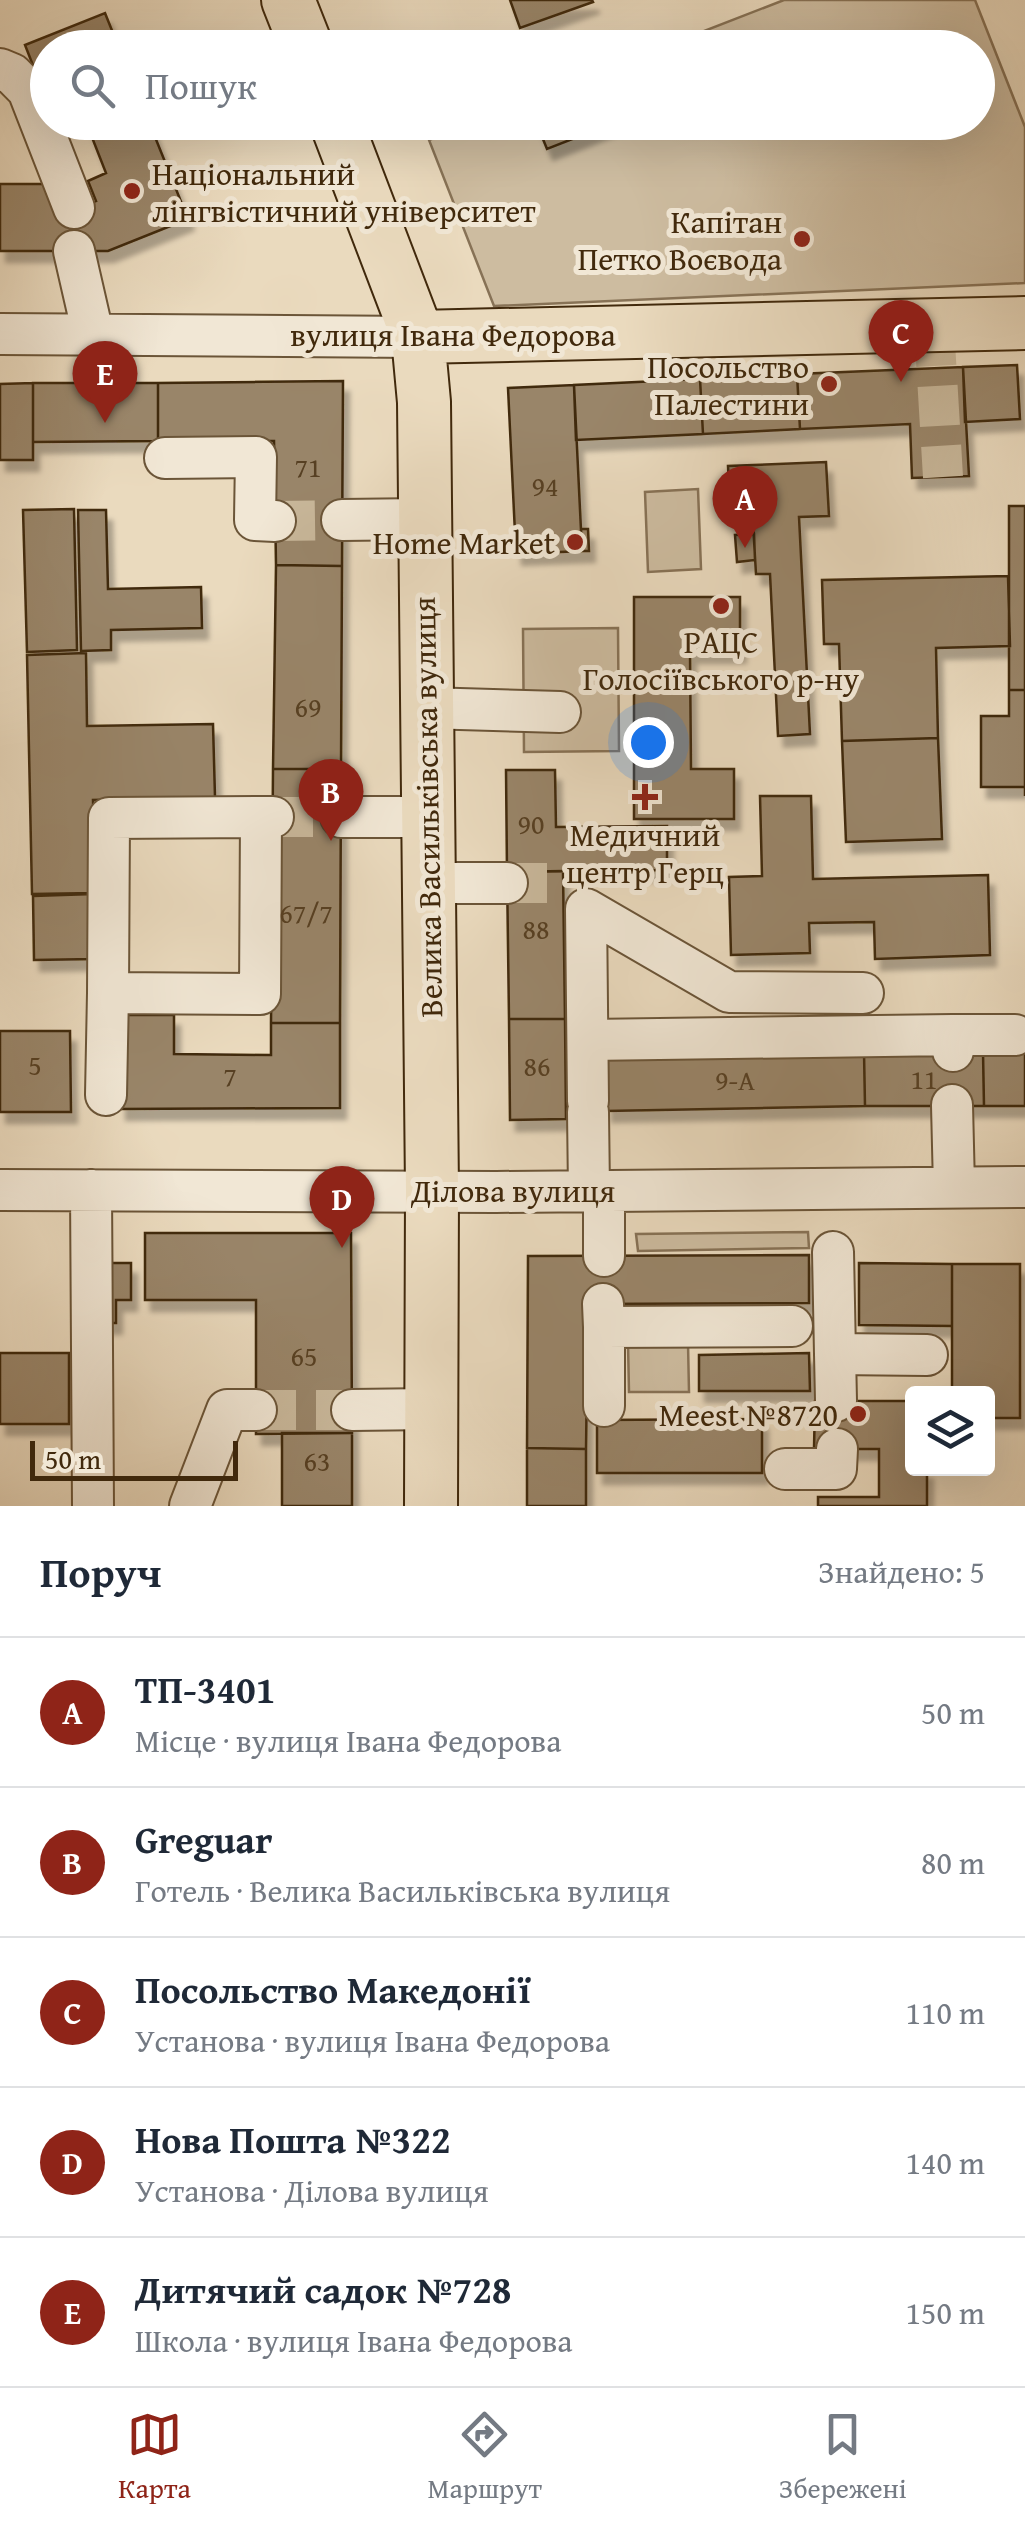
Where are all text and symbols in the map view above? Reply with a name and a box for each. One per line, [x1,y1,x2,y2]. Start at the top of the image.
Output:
search box [30,30,995,140]
text: Пошук [145,57,257,113]
icon: search [65,58,120,113]
place label: Національний лінгвістичний університет [152,150,536,234]
marker: Національний лінгвістичний університет [121,180,143,202]
place label: Капітан Петко Воєвода [578,198,783,282]
marker: Капітан Петко Воєвода [791,228,813,250]
pin: C [868,300,934,382]
street label: вулиця Івана Федорова [290,311,617,358]
pin: E [72,340,138,423]
place label: Посольство Палестини [647,343,809,427]
marker: Посольство Палестини [818,373,840,395]
house number: 71 [295,446,321,487]
house number: 94 [532,465,558,506]
pin: A [712,466,778,548]
place label: Home Market [373,519,555,566]
marker: Home Market [564,531,586,553]
marker: РАЦС Голосіївського р-ну [710,595,732,617]
street label: Велика Васильківська вулиця [400,596,454,1018]
place label: РАЦС Голосіївського р-ну [583,618,859,702]
house number: 69 [295,686,321,727]
your location [623,717,674,768]
pin: B [298,758,364,841]
marker: Медичний центр Герц [632,784,658,810]
house number: 90 [518,803,544,844]
place label: Медичний центр Герц [566,811,724,895]
house number: 67/7 [279,892,333,933]
house number: 88 [523,908,549,949]
house number: 5 [28,1044,42,1085]
house number: 86 [524,1045,550,1086]
house number: 7 [223,1055,237,1096]
house number: 11 [911,1058,937,1099]
house number: 9-А [715,1059,755,1100]
pin: D [310,1166,374,1248]
street label: Ділова вулиця [410,1167,615,1214]
house number: 65 [291,1335,317,1376]
map controls [905,1386,995,1476]
button: layers [905,1386,995,1476]
place label: Meest №8720 [659,1391,838,1438]
marker: Meest №8720 [847,1403,869,1425]
scale bar [30,1436,238,1480]
text: 50 m [45,1438,101,1479]
house number: 63 [304,1440,330,1481]
text: Поруч [40,1541,161,1602]
text: Знайдено: 5 [818,1548,985,1595]
text: ТП-3401 [135,1661,275,1717]
text: A [62,1689,83,1736]
text: 50 m [921,1689,985,1736]
text: Місце · вулиця Івана Федорова [135,1717,561,1764]
text: Greguar [135,1811,272,1867]
text: B [63,1839,82,1886]
text: 80 m [921,1839,985,1886]
text: Готель · Велика Васильківська вулиця [135,1867,670,1914]
text: Посольство Македонії [135,1961,531,2017]
text: C [63,1989,82,2036]
text: 110 m [906,1989,985,2036]
text: Установа · вулиця Івана Федорова [135,2017,610,2064]
text: Нова Пошта №322 [135,2111,451,2167]
text: D [62,2139,83,2186]
text: 140 m [906,2139,985,2186]
text: Установа · Ділова вулиця [135,2167,489,2214]
text: Дитячий садок №728 [135,2261,512,2317]
text: E [64,2289,81,2336]
text: 150 m [906,2289,985,2336]
text: Школа · вулиця Івана Федорова [135,2317,573,2364]
tab: Карта [118,2407,191,2508]
tab: Маршрут [428,2407,542,2508]
tab: Збережені [779,2407,907,2508]

